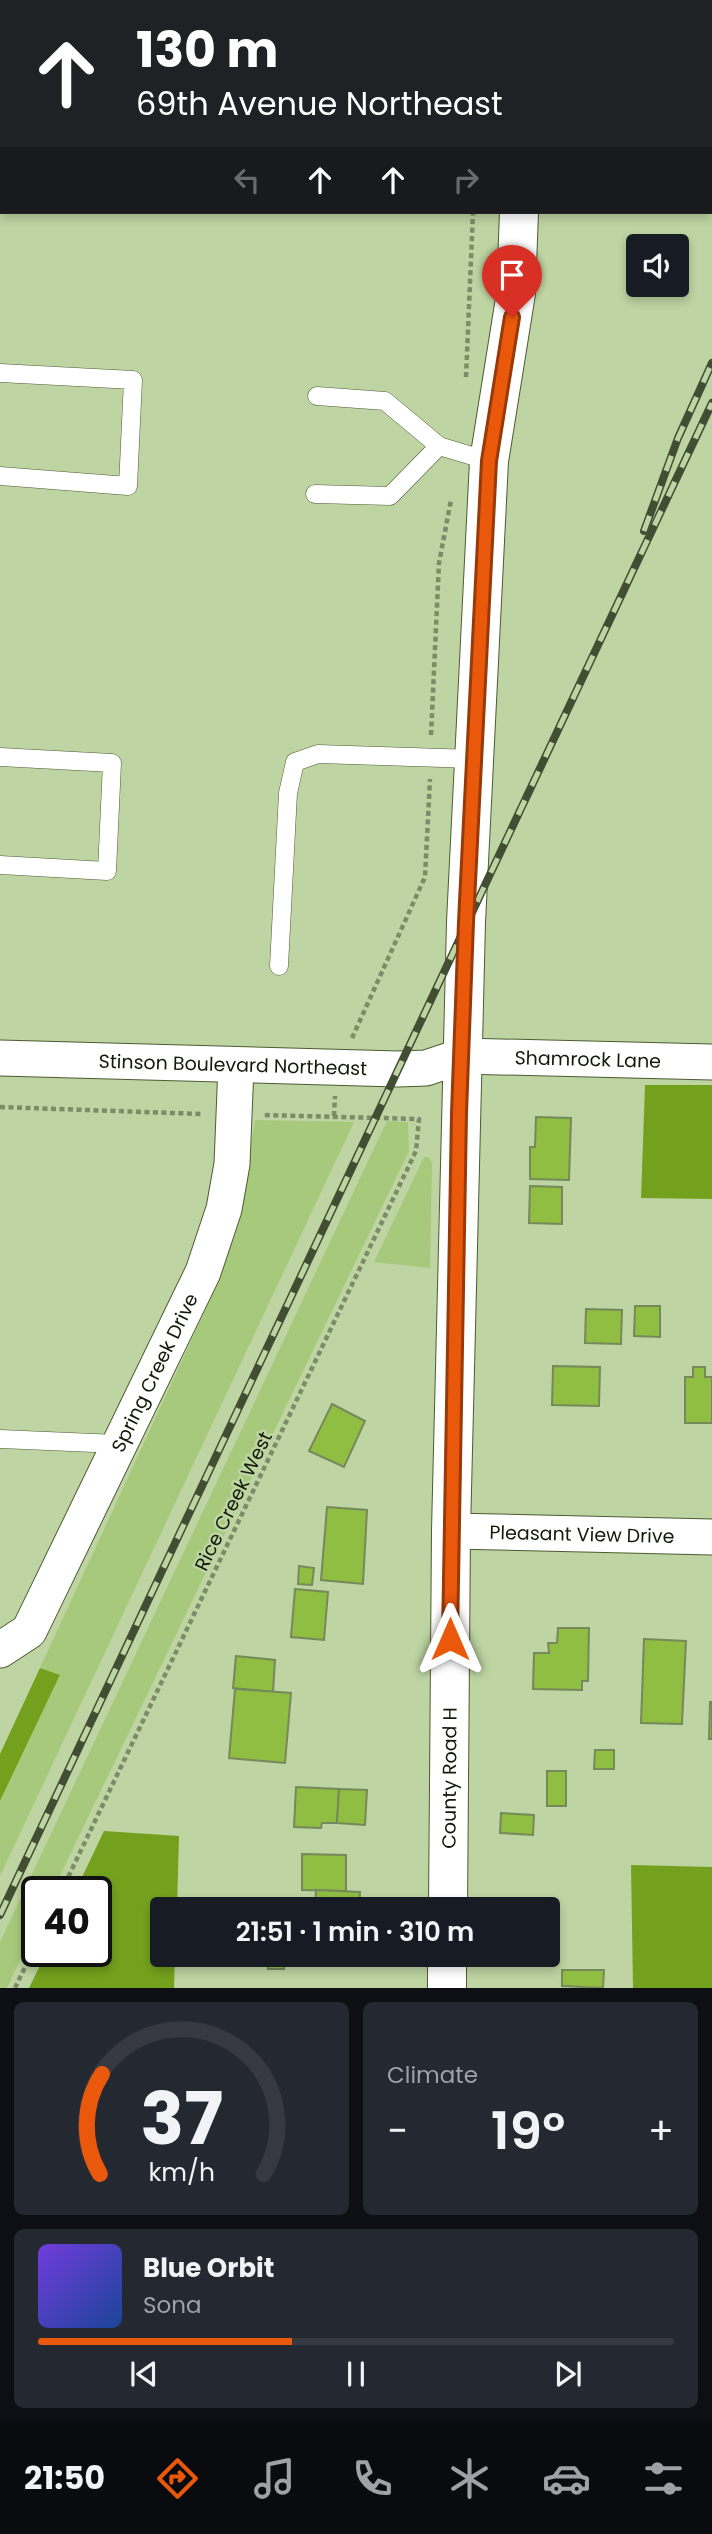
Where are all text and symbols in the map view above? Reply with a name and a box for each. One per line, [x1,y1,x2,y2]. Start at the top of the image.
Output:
text: 130 m [136,16,278,84]
icon: ahead [21,28,112,119]
text: 69th Avenue Northeast [136,81,503,126]
icon: left [228,161,266,199]
icon: ahead [301,161,339,199]
icon: ahead [374,161,412,199]
icon: right [447,161,485,199]
map controls [626,234,689,297]
button: sound [626,234,689,297]
pin [482,245,542,317]
icon: arrive [493,256,531,294]
street label: Shamrock Lane [514,1044,661,1075]
street label: Stinson Boulevard Northeast [98,1048,368,1082]
street label: Spring Creek Drive [105,1289,205,1457]
street label: Rice Creek West [188,1427,279,1575]
street label: Pleasant View Drive [489,1519,675,1550]
position arrow [413,1602,487,1676]
street label: County Road H [435,1707,464,1849]
speed limit sign: 40 [21,1876,112,1967]
text: 21:51 · 1 min · 310 m [236,1914,474,1950]
text: Climate [387,2059,478,2091]
text: 37 [140,2069,223,2170]
text: 19° [491,2094,565,2167]
text: − [387,2104,408,2157]
text: + [648,2104,674,2157]
text: km/h [148,2155,215,2190]
text: Blue Orbit [143,2250,274,2286]
text: Sona [143,2289,202,2321]
icon: previous [125,2355,163,2393]
icon: pause [337,2355,375,2393]
icon: next [549,2355,587,2393]
icon: directions [153,2454,202,2503]
icon: music [250,2454,299,2503]
icon: phone [348,2454,397,2503]
icon: climate [445,2454,494,2503]
icon: car [542,2454,591,2503]
icon: filters [639,2454,688,2503]
text: 21:50 [24,2455,105,2500]

